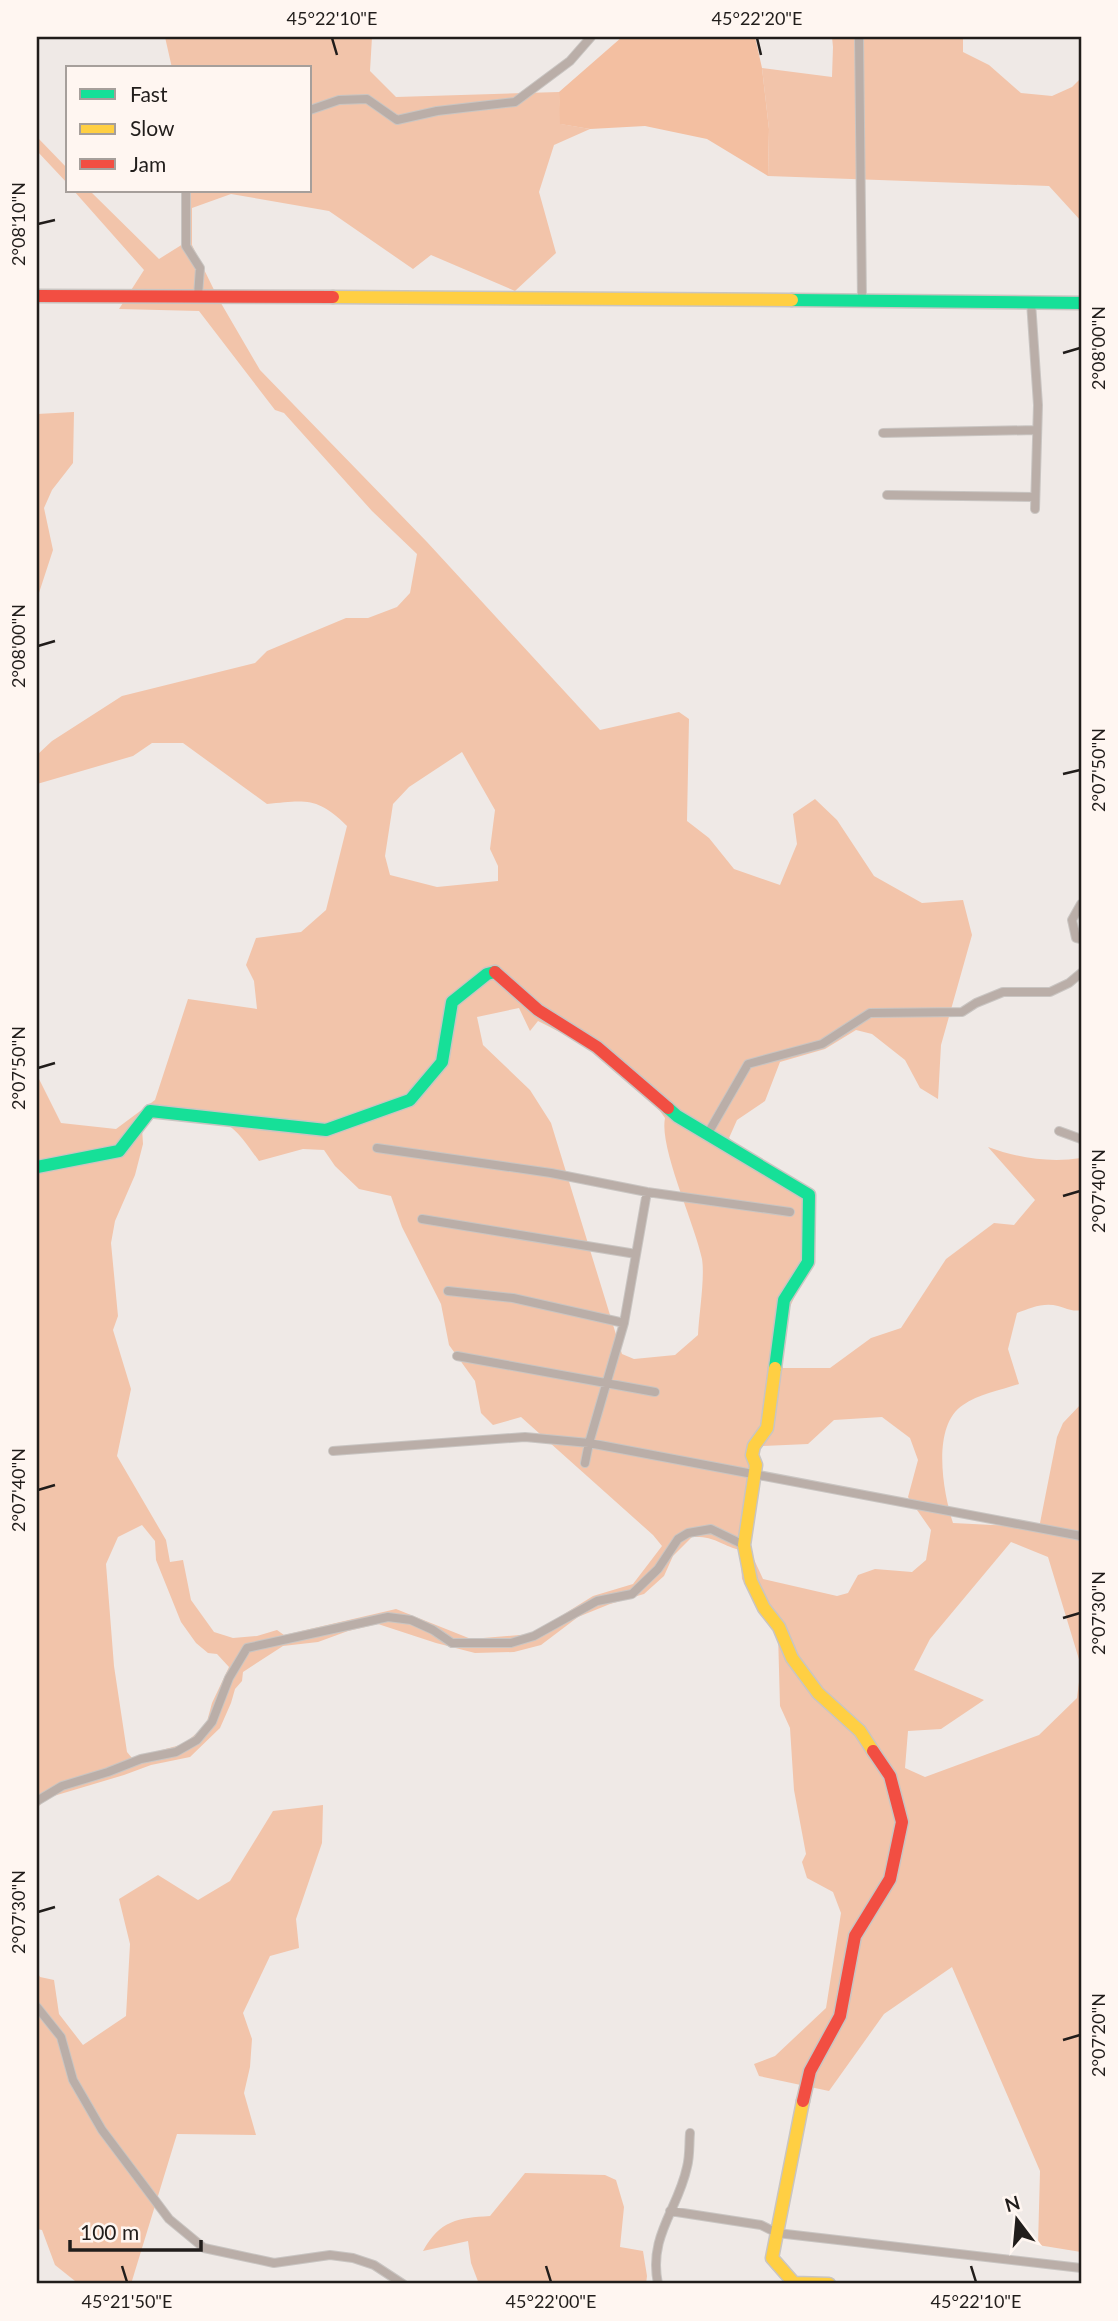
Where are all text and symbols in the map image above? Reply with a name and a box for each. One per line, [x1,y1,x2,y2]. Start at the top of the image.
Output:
text: 45°22'10"E [287,7,377,29]
text: 45°22'20"E [712,7,802,29]
legend [66,66,312,192]
text: Fast [130,81,168,106]
text: Slow [130,115,175,140]
text: Jam [130,151,166,176]
text: 2°08'10"N [7,182,29,266]
text: 2°08'00"N [1087,306,1109,390]
text: 2°08'00"N [7,604,29,688]
text: 2°07'50"N [1087,728,1109,812]
text: 2°07'50"N [7,1026,29,1110]
text: 2°07'40"N [1087,1149,1109,1233]
text: 2°07'40"N [7,1448,29,1532]
text: 2°07'30"N [1087,1571,1109,1655]
text: 2°07'30"N [7,1870,29,1954]
text: 2°07'20"N [1087,1993,1109,2077]
north arrow [982,2184,1052,2254]
text: N [1002,2190,1022,2216]
scale bar [70,2209,201,2253]
text: 100 m [80,2219,139,2244]
text: 45°21'50"E [82,2290,172,2312]
text: 45°22'00"E [506,2290,596,2312]
text: 45°22'10"E [931,2290,1021,2312]

